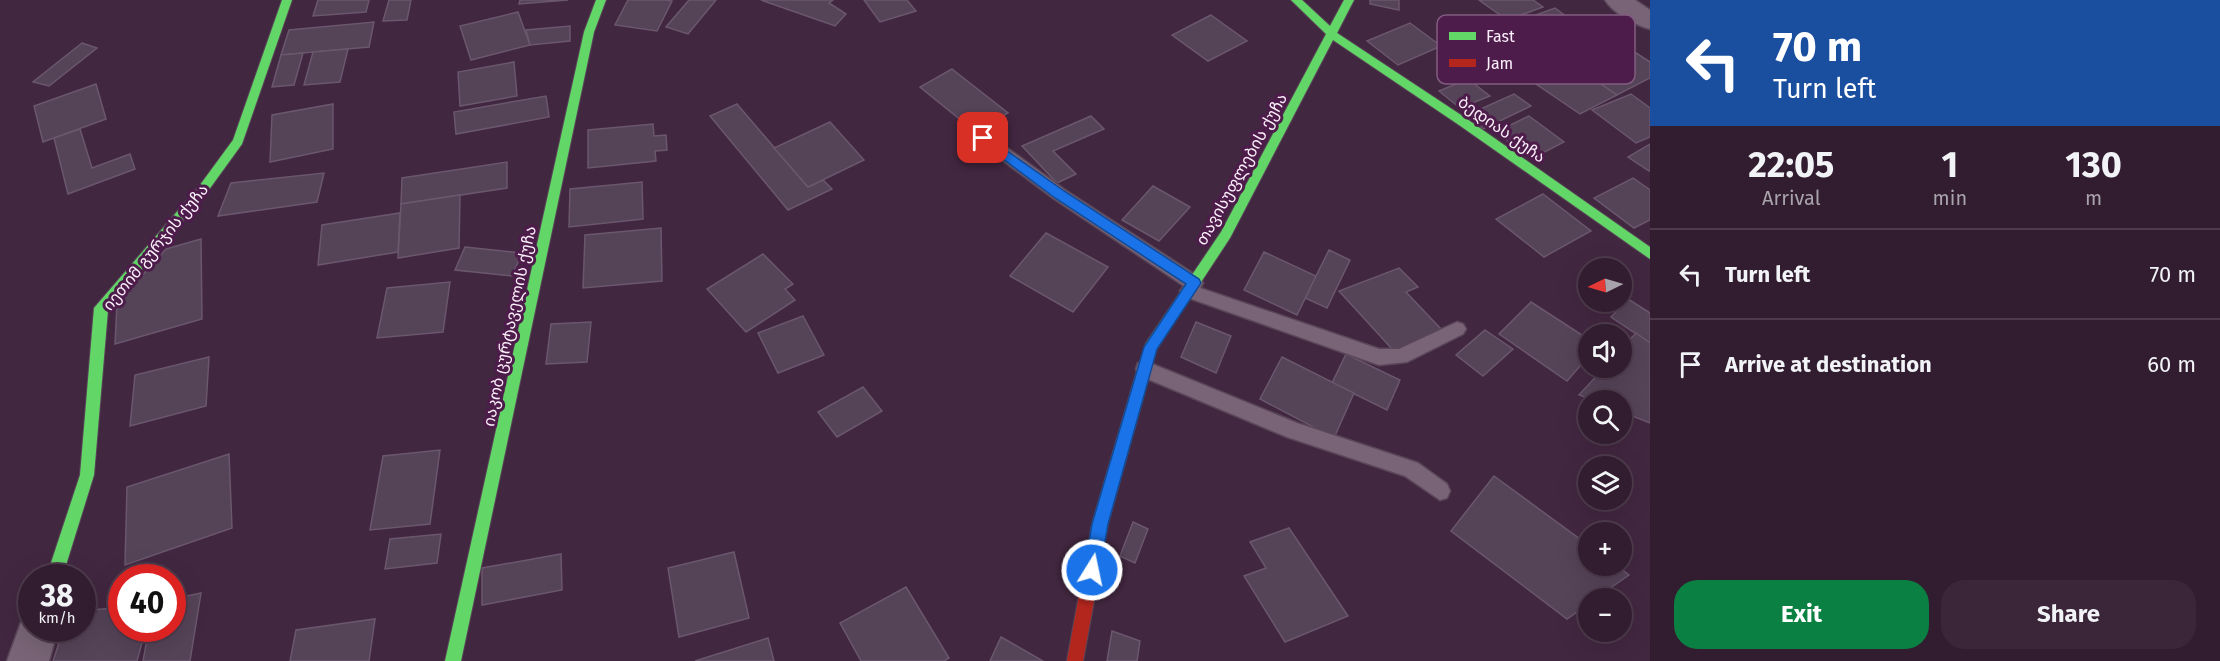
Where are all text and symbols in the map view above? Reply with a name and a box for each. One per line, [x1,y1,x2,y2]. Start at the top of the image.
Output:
legend [1437,15,1635,84]
text: 70 m [1773,22,1862,72]
icon: left [1674,24,1752,102]
text: Fast [1486,27,1515,46]
text: Jam [1486,54,1513,73]
text: Turn left [1773,73,1876,105]
street label: თავისუფლების ქუჩა [1192,90,1292,249]
street label: ბედიას ქუჩა [1454,92,1549,167]
pin [957,112,1008,163]
icon: arrive [966,121,999,154]
text: 22:05 [1748,143,1834,187]
text: 1 [1942,143,1958,187]
text: 130 [2065,143,2122,187]
street label: იეთიმ გურჯის ქუჩა [99,180,212,314]
text: Arrival [1762,186,1821,210]
text: min [1933,186,1967,210]
text: m [2085,186,2102,210]
street label: იაკობ ცურტაველის ქუჩა [479,224,541,428]
north arrow [1578,258,1632,312]
map controls [1578,258,1632,642]
icon: left [1674,258,1707,291]
text: Turn left [1725,261,1810,288]
text: 70 m [2150,261,2196,288]
button: sound [1578,324,1632,378]
icon: arrive [1674,348,1707,381]
text: Arrive at destination [1725,351,1932,378]
text: 60 m [2147,351,2196,378]
button: search [1578,390,1632,444]
button: layers [1578,456,1632,510]
button: + [1578,522,1632,576]
position arrow [1060,538,1124,602]
speed limit sign: 40 [108,564,186,642]
text: 38 [40,578,74,614]
button: Exit [1674,580,1929,649]
button: Share [1941,580,2196,649]
button: − [1578,588,1632,642]
text: km/h [38,609,76,627]

